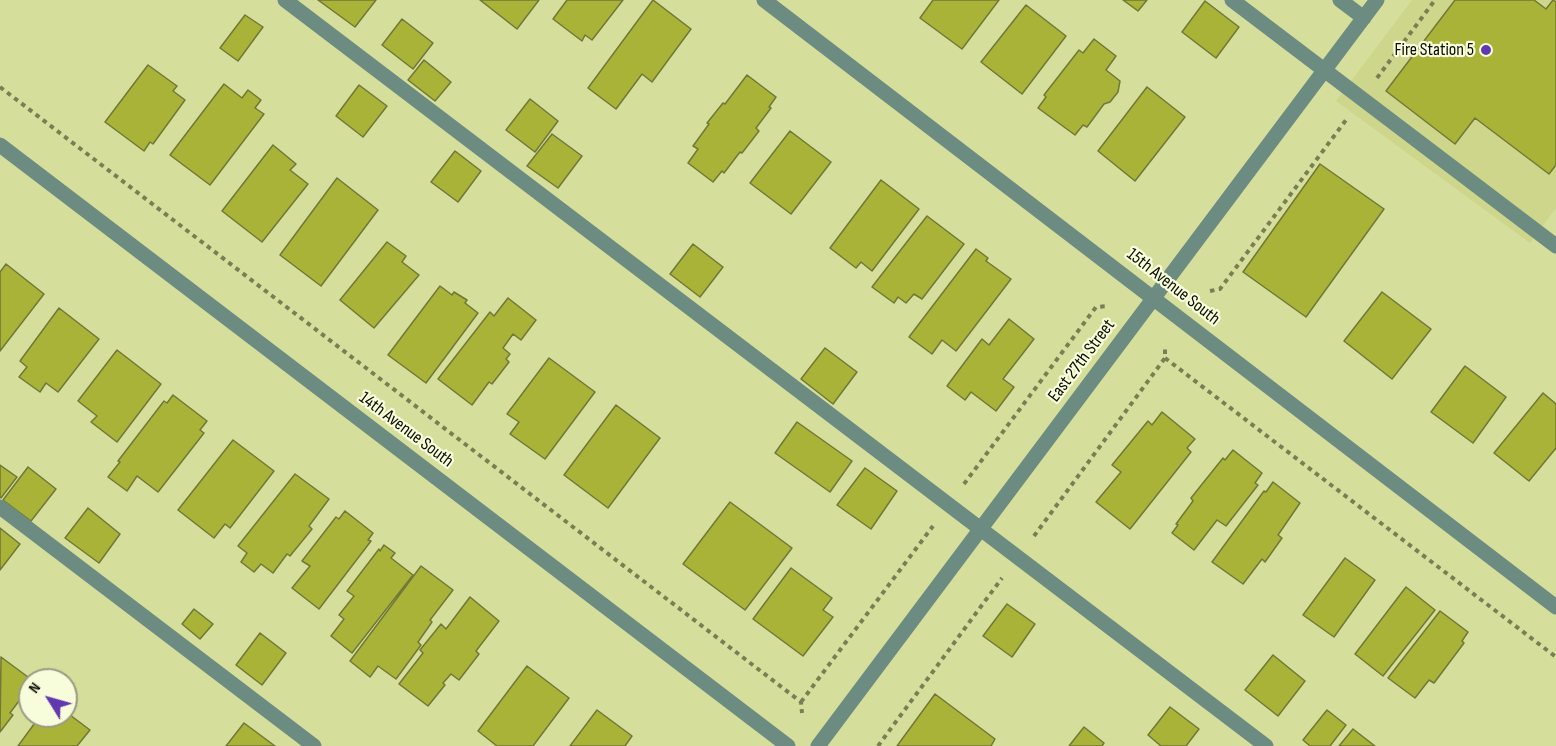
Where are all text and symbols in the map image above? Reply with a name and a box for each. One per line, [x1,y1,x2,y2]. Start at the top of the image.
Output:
place label: Fire Station 5 [1394,39,1474,61]
marker: Fire Station 5 [1479,43,1493,57]
street label: 15th Avenue South [1122,244,1224,330]
street label: East 27th Street [1044,315,1120,407]
street label: 14th Avenue South [355,387,457,473]
north arrow [18,668,78,728]
text: N [25,679,45,697]

